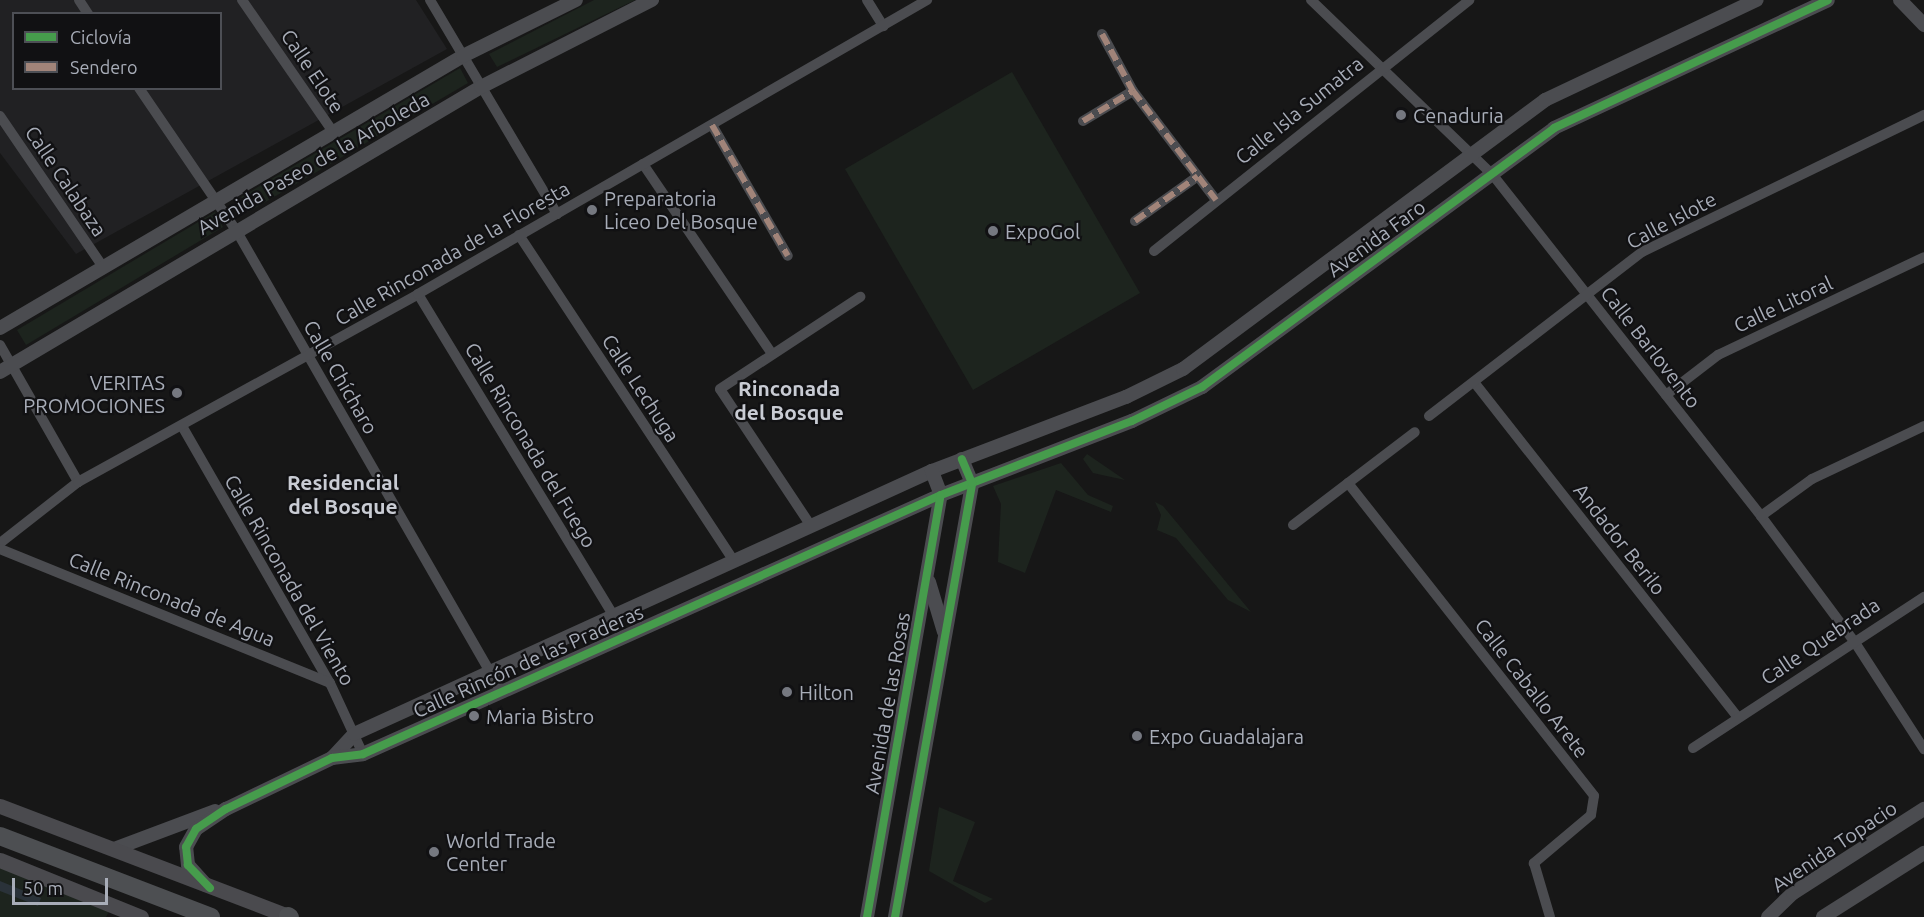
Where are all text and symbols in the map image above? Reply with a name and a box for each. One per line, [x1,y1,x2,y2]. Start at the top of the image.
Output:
legend [12,12,222,90]
street label: Calle Elote [276,25,350,117]
text: Ciclovía [70,27,131,47]
street label: Calle Isla Sumatra [1230,51,1368,169]
text: Sendero [70,57,137,77]
street label: Avenida Paseo de la Arboleda [193,87,433,239]
place label: Cenaduria [1413,103,1504,127]
marker: Cenaduria [1394,108,1408,122]
street label: Calle Calabaza [20,121,112,241]
street label: Calle Rinconada de la Floresta [330,176,574,330]
place label: Preparatoria Liceo Del Bosque [604,186,758,233]
street label: Calle Islote [1622,186,1720,254]
street label: Avenida Faro [1322,194,1430,282]
marker: Preparatoria Liceo Del Bosque [585,203,599,217]
place label: ExpoGol [1005,219,1080,243]
marker: ExpoGol [986,224,1000,238]
street label: Calle Litoral [1730,271,1836,337]
street label: Calle Barlovento [1596,281,1706,413]
street label: Calle Chícharo [299,316,383,438]
street label: Calle Lechuga [597,330,685,446]
street label: Calle Rinconada del Fuego [460,338,602,552]
place label: VERITAS PROMOCIONES [23,370,165,417]
district label: Rinconada del Bosque [734,375,844,425]
marker: VERITAS PROMOCIONES [170,386,184,400]
district label: Residencial del Bosque [287,469,399,519]
street label: Calle Rinconada del Viento [220,470,360,690]
street label: Andador Berilo [1569,478,1671,600]
street label: Calle Rinconada de Agua [65,547,279,651]
street label: Calle Quebrada [1756,592,1884,690]
street label: Calle Rincón de las Praderas [409,599,647,723]
street label: Avenida de las Rosas [859,610,915,796]
street label: Calle Caballo Arete [1470,613,1594,763]
place label: Hilton [799,680,854,704]
marker: Hilton [780,685,794,699]
place label: Maria Bistro [486,704,594,728]
marker: Maria Bistro [467,709,481,723]
place label: Expo Guadalajara [1149,724,1304,748]
marker: Expo Guadalajara [1130,729,1144,743]
street label: Avenida Topacio [1767,795,1901,897]
place label: World Trade Center [446,828,556,875]
marker: World Trade Center [427,845,441,859]
scale bar [15,866,111,904]
text: 50 m [23,878,63,898]

